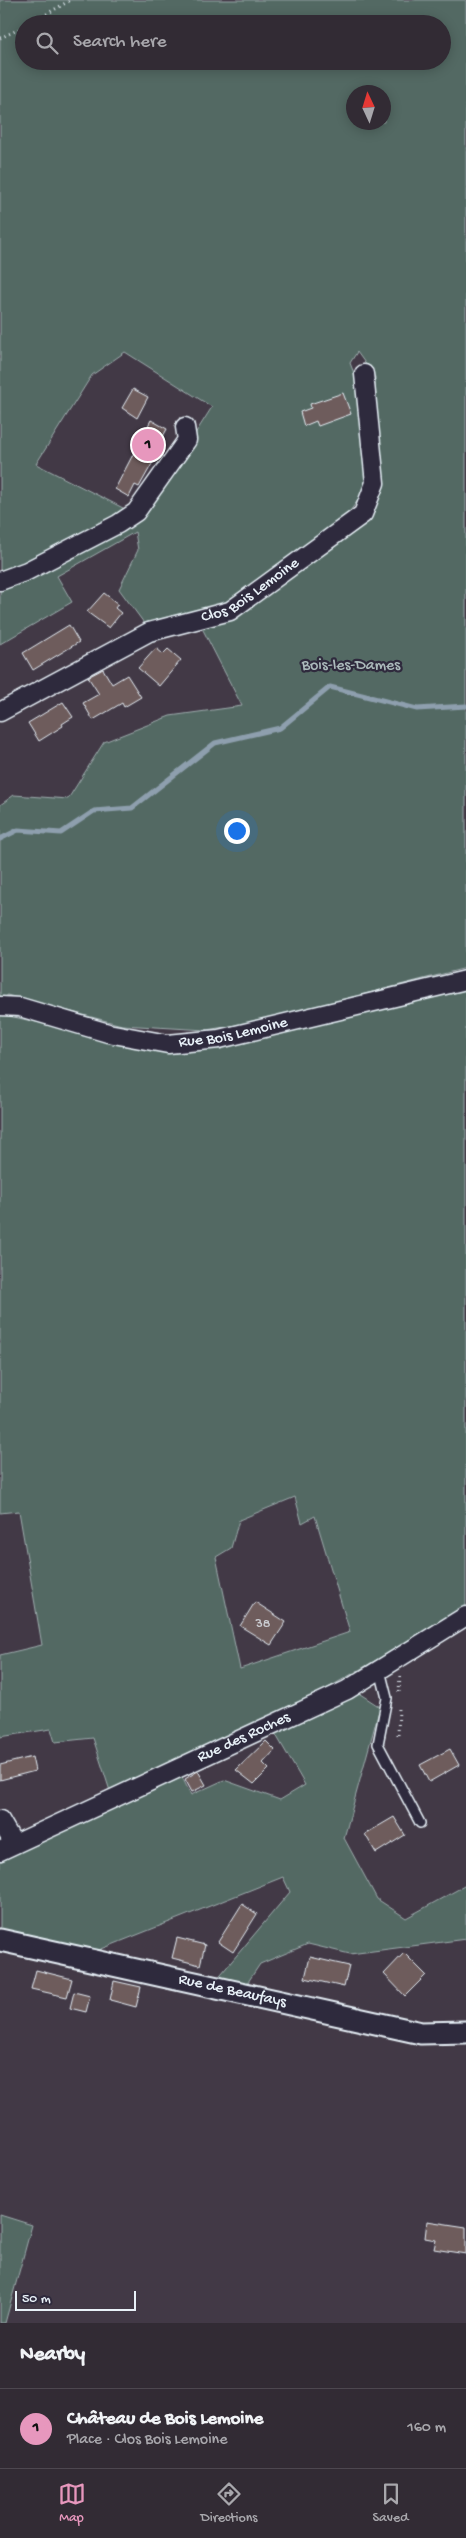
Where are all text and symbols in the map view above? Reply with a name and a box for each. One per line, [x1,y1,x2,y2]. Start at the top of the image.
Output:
search box [15,15,451,70]
icon: search [33,29,61,57]
text: Search here [73,31,167,54]
north arrow [346,85,391,130]
pin: 1 [132,426,164,464]
street label: Clos Bois Lemoine [199,554,304,628]
park label: Bois-les-Dames [301,657,401,676]
your location [224,818,250,844]
street label: Rue Bois Lemoine [178,1013,290,1052]
house number: 38 [255,1616,271,1633]
street label: Rue des Roches [195,1708,294,1767]
street label: Rue de Beaufays [177,1970,289,2013]
scale bar [15,2288,136,2311]
text: 50 m [22,2291,51,2308]
text: Nearby [20,2343,85,2368]
text: Château de Bois Lemoine [67,2408,263,2431]
text: 1 [33,2419,39,2438]
text: 160 m [407,2419,446,2438]
text: Place · Clos Bois Lemoine [67,2431,227,2450]
tab: Map [58,2480,86,2527]
tab: Directions [201,2480,258,2527]
tab: Saved [373,2480,408,2527]

